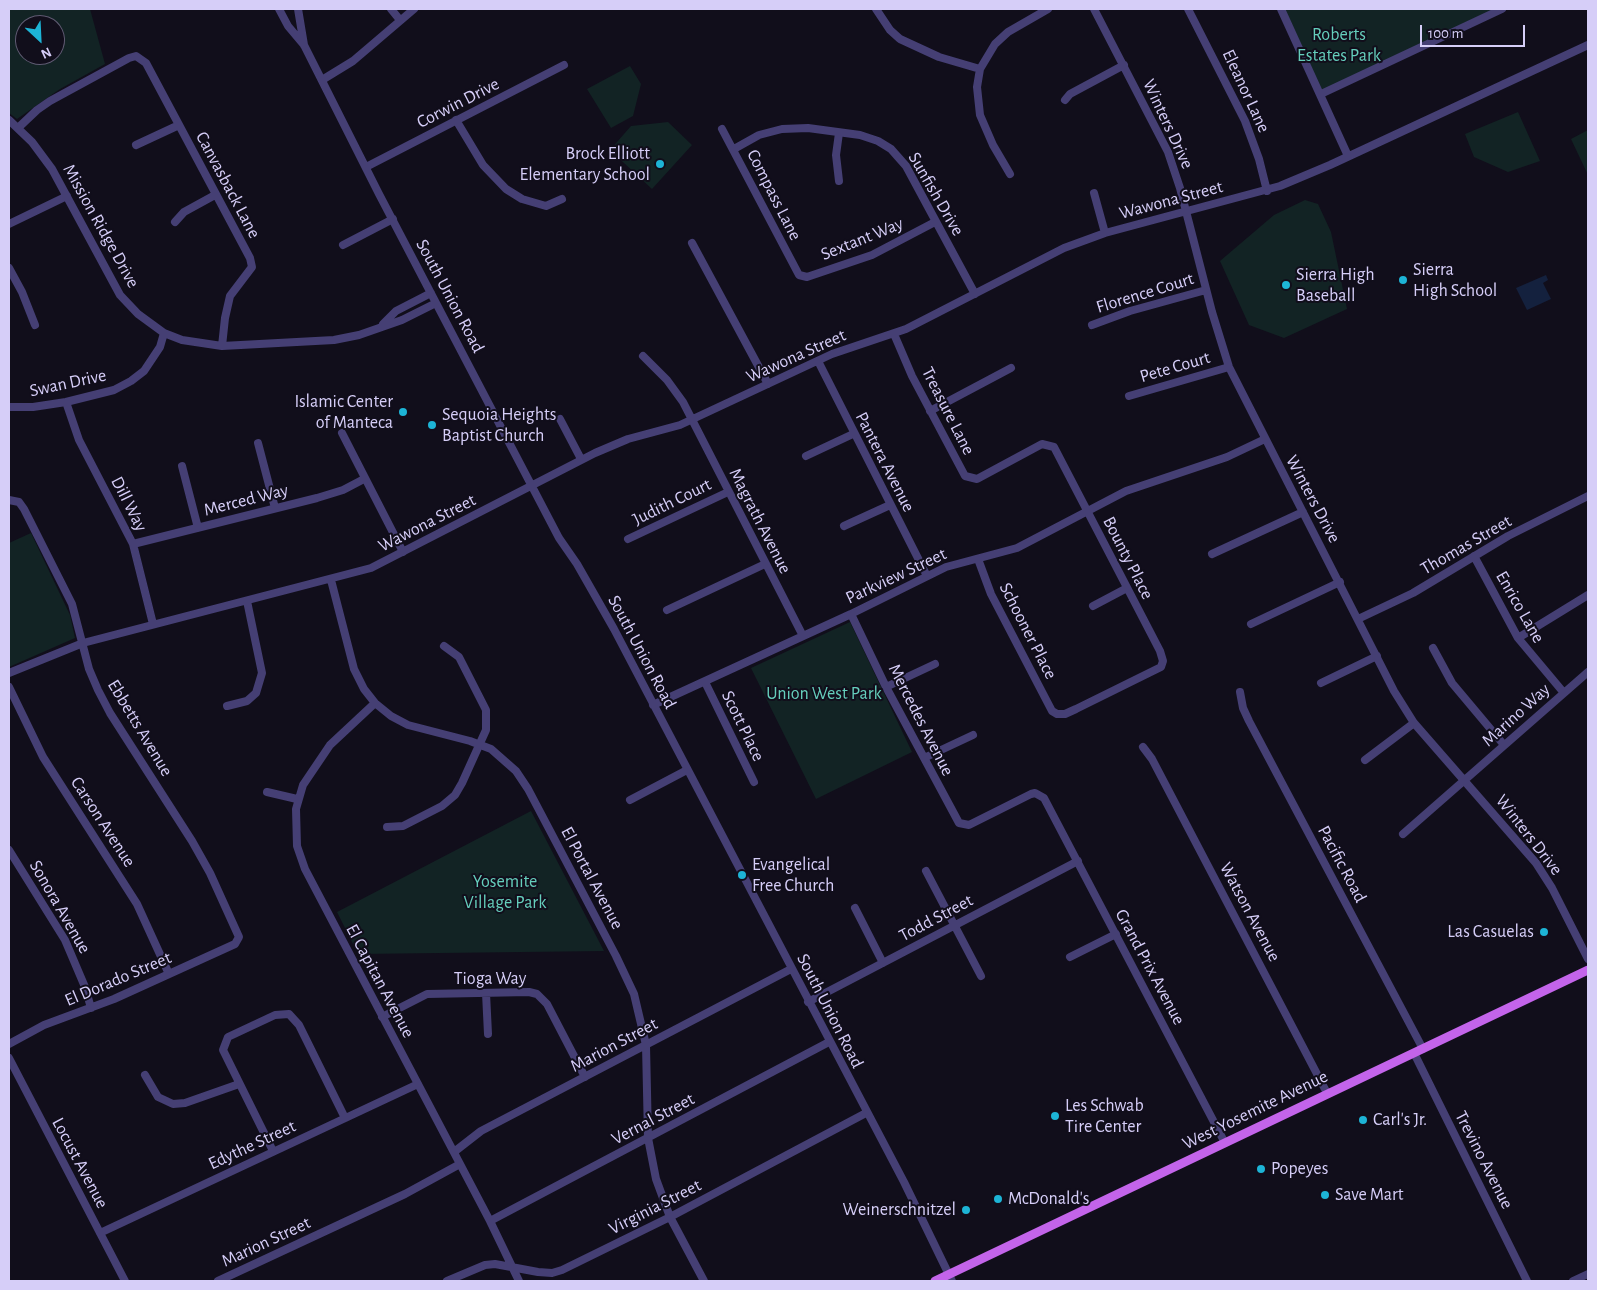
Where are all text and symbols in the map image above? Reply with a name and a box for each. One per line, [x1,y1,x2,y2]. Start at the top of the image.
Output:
north arrow [15,15,65,65]
scale bar [1422,15,1527,47]
park label: Roberts Estates Park [1297,24,1381,66]
text: 100 m [1428,26,1463,41]
text: N [39,44,53,61]
street label: Eleanor Lane [1217,46,1275,136]
street label: Corwin Drive [413,73,503,133]
street label: Winters Drive [1138,76,1198,172]
street label: Canvasback Lane [191,128,265,242]
place label: Brock Elliott Elementary School [520,143,650,186]
street label: Compass Lane [742,146,806,244]
street label: Sunfish Drive [903,148,969,240]
marker: Brock Elliott Elementary School [654,158,666,170]
street label: Mission Ridge Drive [58,160,144,292]
street label: Wawona Street [1117,176,1225,224]
street label: Sextant Way [818,213,906,265]
street label: South Union Road [411,236,489,356]
place label: Sierra High School [1413,259,1497,302]
place label: Sierra High Baseball [1296,264,1375,306]
street label: Florence Court [1094,268,1196,318]
marker: Sierra High School [1397,274,1409,286]
marker: Sierra High Baseball [1280,279,1292,291]
street label: Wawona Street [743,324,849,388]
street label: Pete Court [1137,347,1213,387]
street label: Treasure Lane [917,363,979,459]
street label: Swan Drive [28,364,108,402]
place label: Islamic Center of Manteca [294,391,393,434]
place label: Sequoia Heights Baptist Church [442,404,556,446]
marker: Islamic Center of Manteca [397,406,409,418]
street label: Pantera Avenue [851,408,919,516]
marker: Sequoia Heights Baptist Church [426,419,438,431]
street label: Winters Drive [1281,451,1345,547]
street label: Magrath Avenue [724,465,796,577]
street label: Dill Way [106,473,152,535]
street label: Judith Court [629,474,715,530]
street label: Merced Way [202,479,290,521]
street label: Wawona Street [375,489,479,557]
street label: Thomas Street [1417,510,1515,580]
street label: Bounty Place [1098,513,1158,603]
street label: Parkview Street [842,543,950,609]
street label: Enrico Lane [1491,567,1549,647]
street label: Schooner Place [994,579,1062,683]
street label: South Union Road [603,592,681,712]
street label: Mercedes Avenue [883,660,959,780]
street label: Ebbetts Avenue [103,676,177,780]
street label: Marino Way [1477,679,1555,751]
park label: Union West Park [766,683,882,705]
street label: Scott Place [717,687,769,765]
street label: Carson Avenue [66,773,140,871]
street label: Winters Drive [1491,790,1567,880]
street label: Pacific Road [1313,822,1371,906]
street label: El Portal Avenue [556,823,628,933]
place label: Evangelical Free Church [752,854,834,896]
street label: Sonora Avenue [25,857,95,957]
street label: Watson Avenue [1215,859,1285,965]
marker: Evangelical Free Church [736,869,748,881]
park label: Yosemite Village Park [464,871,546,914]
street label: Todd Street [895,890,977,946]
street label: Grand Prix Avenue [1110,905,1190,1029]
street label: El Capitan Avenue [341,920,419,1042]
place label: Las Casuelas [1447,921,1534,943]
marker: Las Casuelas [1538,926,1550,938]
street label: El Dorado Street [61,947,175,1011]
street label: South Union Road [792,950,868,1072]
street label: Tioga Way [454,968,526,990]
street label: Marion Street [567,1013,661,1077]
street label: West Yosemite Avenue [1179,1065,1331,1155]
street label: Vernal Street [608,1088,698,1150]
place label: Les Schwab Tire Center [1065,1095,1144,1138]
street label: Trevino Avenue [1450,1107,1518,1213]
place label: Carl's Jr. [1373,1109,1427,1131]
marker: Les Schwab Tire Center [1049,1110,1061,1122]
street label: Locust Avenue [47,1114,113,1212]
marker: Carl's Jr. [1357,1114,1369,1126]
street label: Edythe Street [205,1115,299,1175]
place label: Popeyes [1271,1158,1328,1180]
marker: Popeyes [1255,1163,1267,1175]
street label: Virginia Street [605,1175,705,1239]
place label: Save Mart [1335,1184,1404,1206]
place label: McDonald's [1008,1188,1090,1210]
marker: Save Mart [1319,1189,1331,1201]
marker: McDonald's [992,1193,1004,1205]
place label: Weinerschnitzel [843,1199,956,1221]
marker: Weinerschnitzel [960,1204,972,1216]
street label: Marion Street [218,1212,314,1272]

